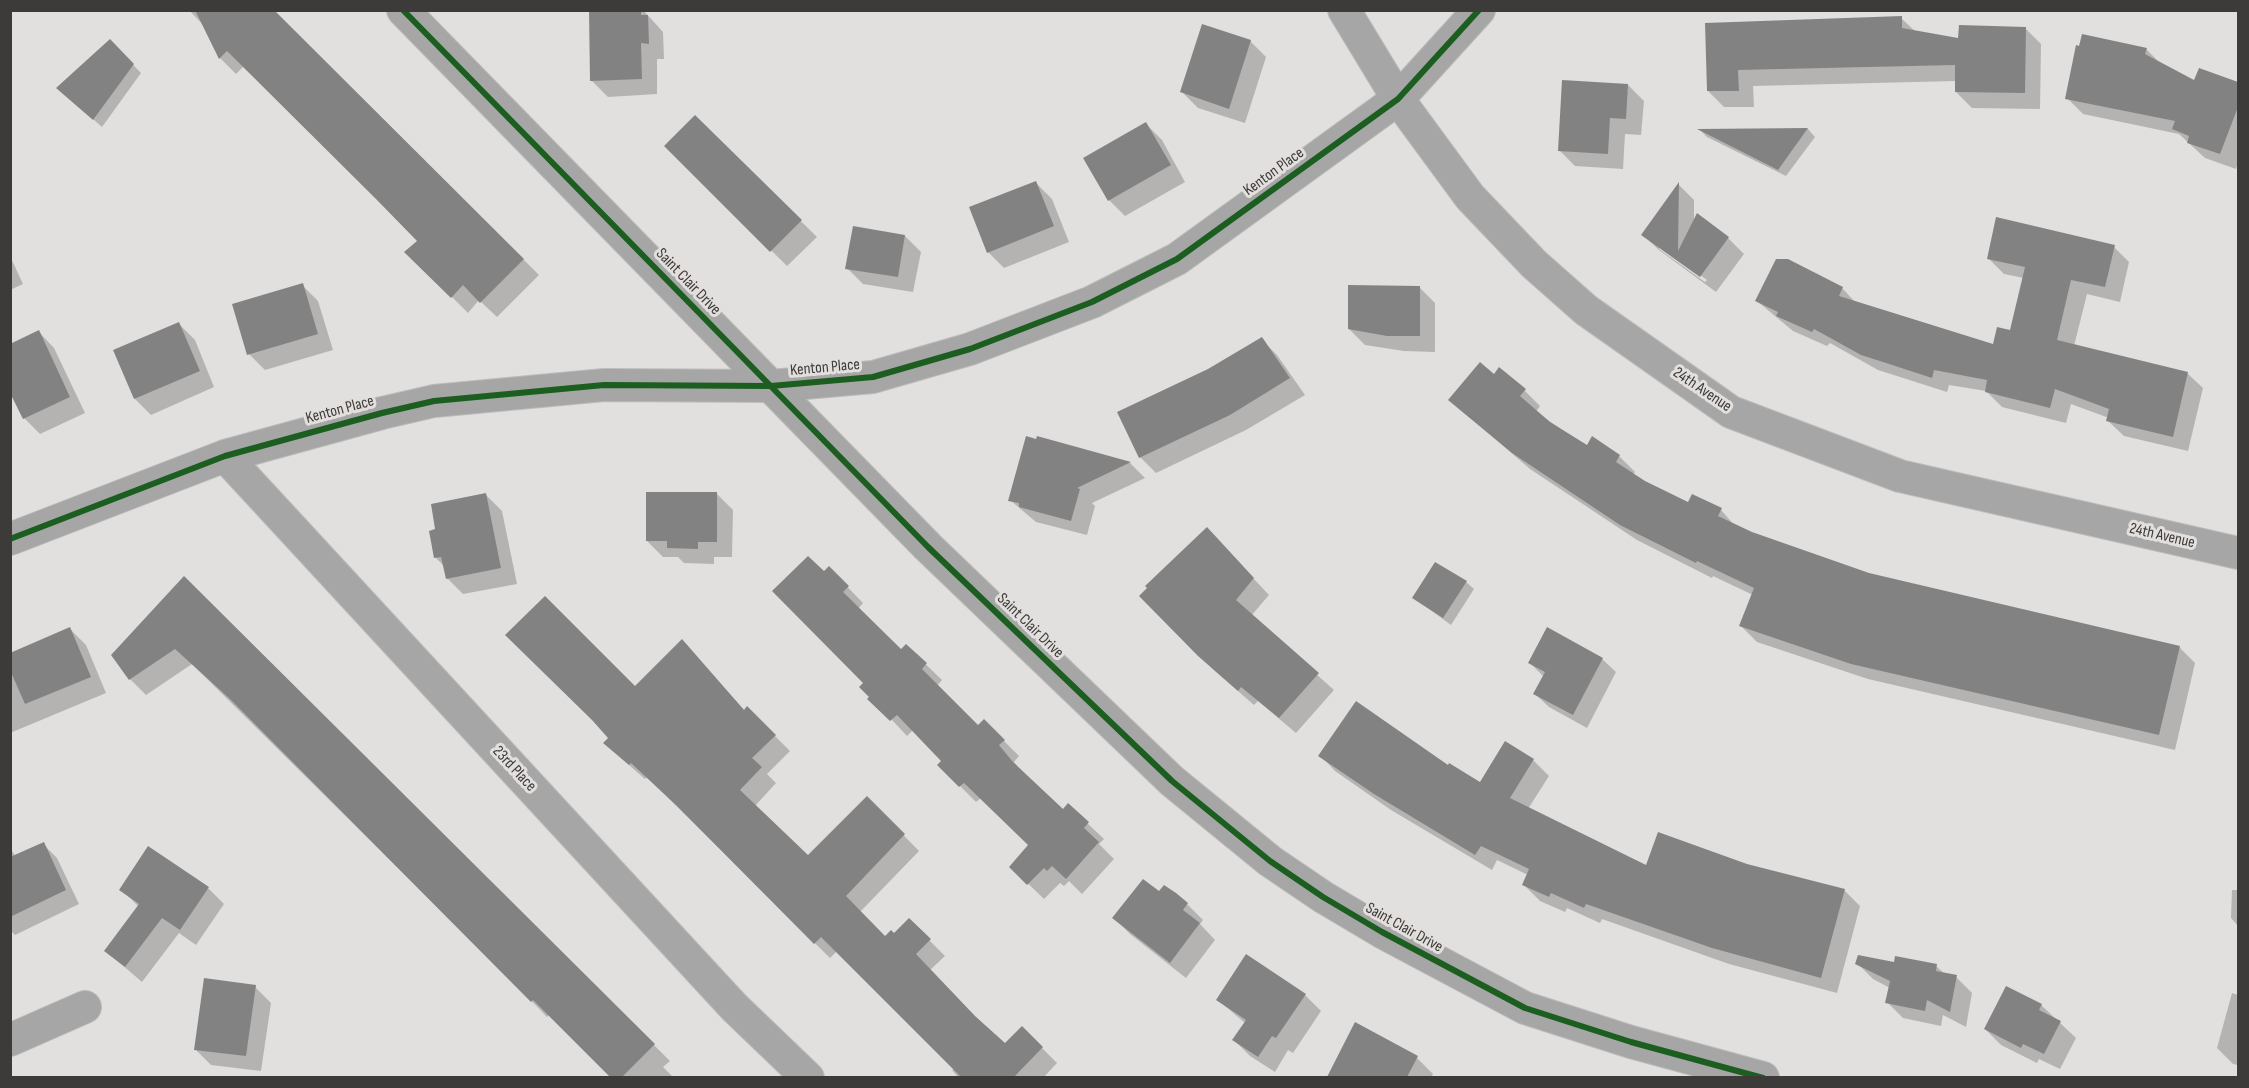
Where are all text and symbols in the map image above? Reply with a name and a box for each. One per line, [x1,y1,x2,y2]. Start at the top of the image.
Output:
street label: Kenton Place [1240,144,1308,200]
street label: Saint Clair Drive [651,245,725,319]
street label: Kenton Place [789,355,861,381]
street label: 24th Avenue [1669,363,1735,417]
street label: Kenton Place [304,392,376,428]
street label: 24th Avenue [2127,519,2197,553]
street label: Saint Clair Drive [993,589,1067,663]
street label: 23rd Place [488,742,540,796]
street label: Saint Clair Drive [1362,899,1446,957]

